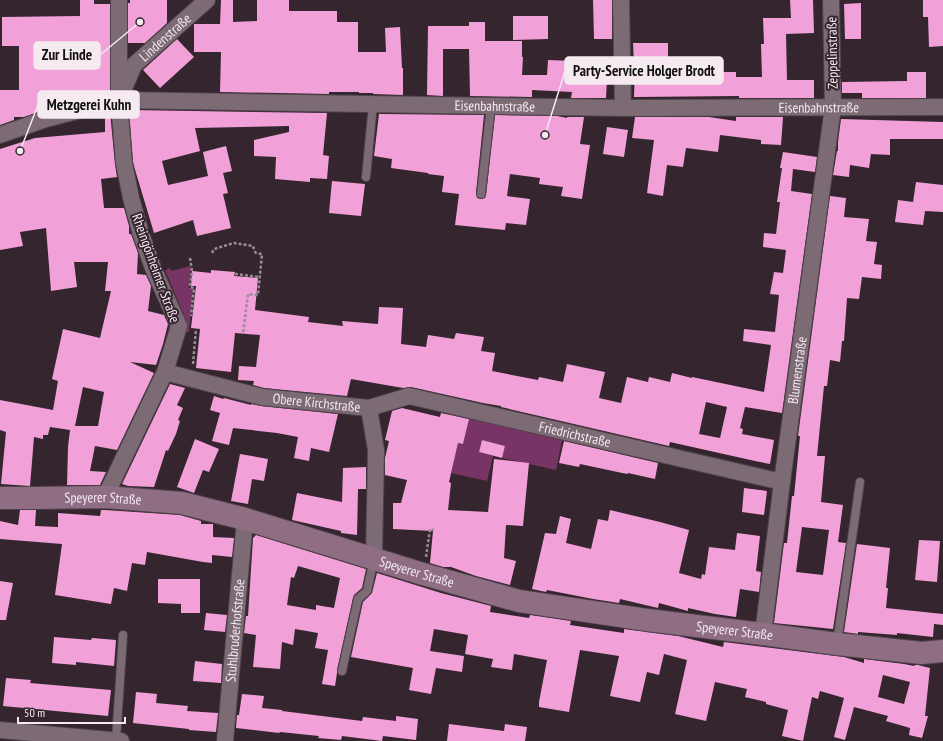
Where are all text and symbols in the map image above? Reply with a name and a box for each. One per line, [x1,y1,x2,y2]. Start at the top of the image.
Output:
street label: Lindenstraße [135,9,195,65]
street label: Zeppelinstraße [822,16,842,89]
callout: Zur Linde [34,42,100,69]
text: Zur Linde [42,45,92,64]
callout: Party-Service Holger Brodt [565,57,723,84]
text: Party-Service Holger Brodt [573,61,716,80]
callout: Metzgerei Kuhn [38,91,139,118]
text: Metzgerei Kuhn [47,95,131,114]
street label: Eisenbahnstraße [454,96,535,116]
street label: Eisenbahnstraße [779,98,859,117]
street label: Rheingönheimer Straße [128,211,184,325]
street label: Blumenstraße [784,335,811,405]
street label: Obere Kirchstraße [272,389,361,416]
street label: Friedrichstraße [537,417,613,451]
street label: Speyerer Straße [64,488,142,509]
street label: Speyerer Straße [377,552,456,591]
street label: Stuhlbruderhofstraße [221,578,249,683]
street label: Speyerer Straße [695,617,774,644]
scale bar [18,699,125,725]
text: 50 m [24,705,45,720]

